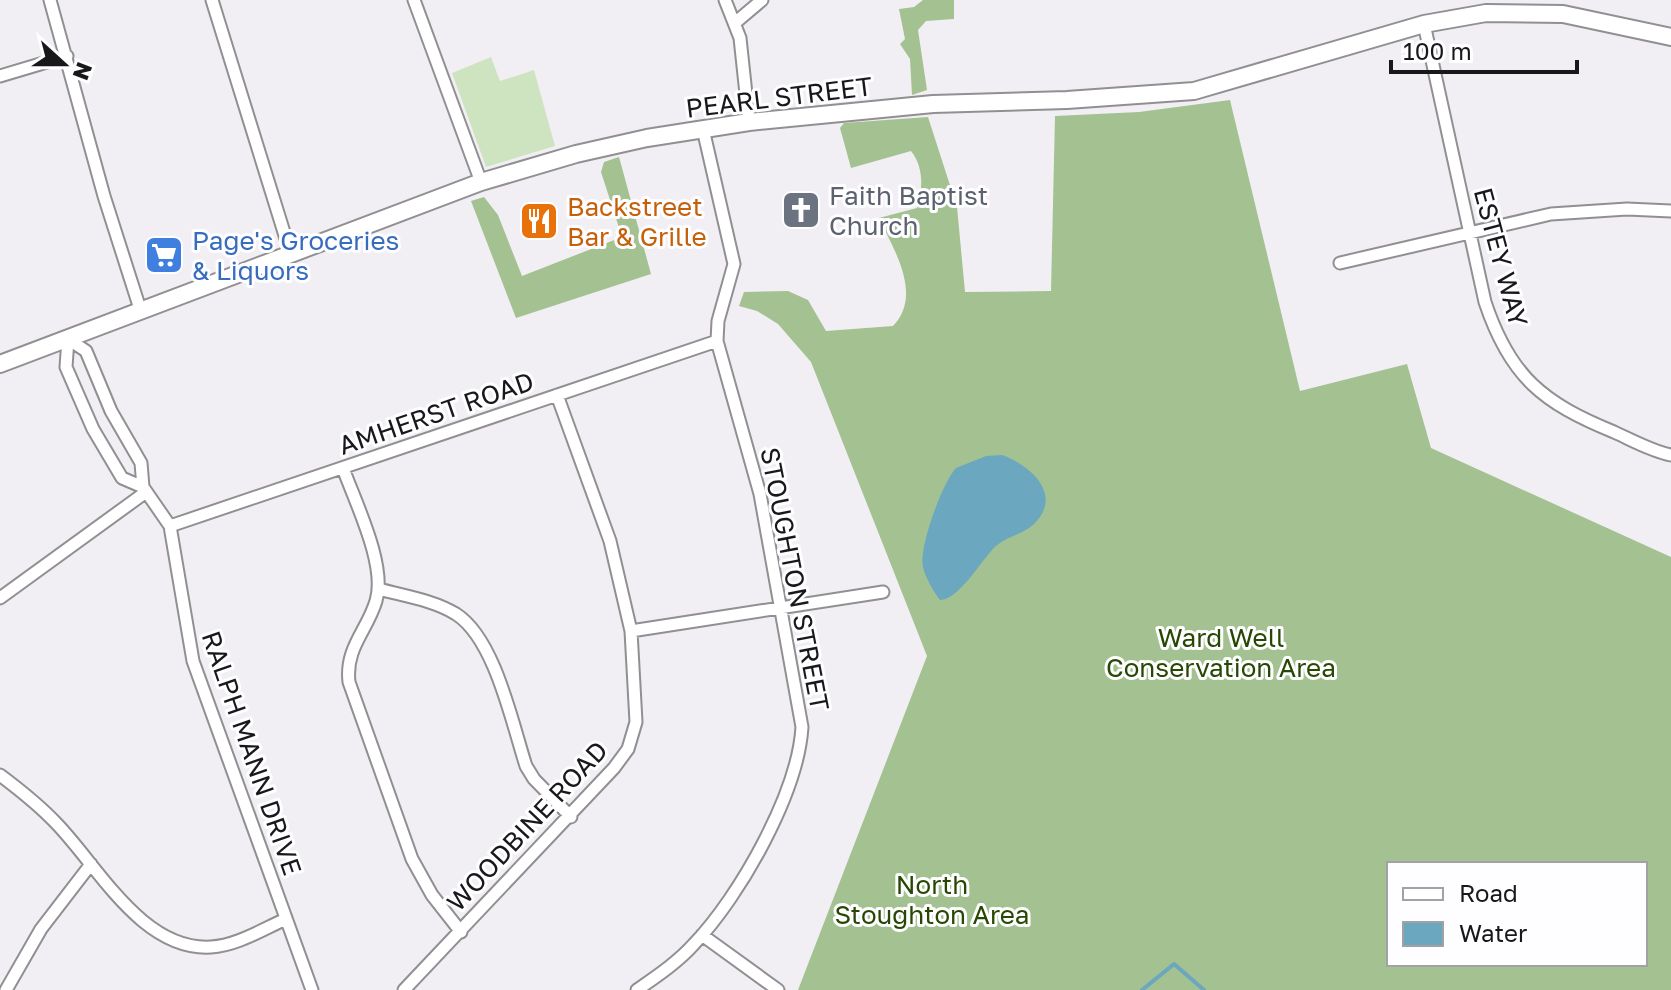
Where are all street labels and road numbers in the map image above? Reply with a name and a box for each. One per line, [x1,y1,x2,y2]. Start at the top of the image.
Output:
street label: PEARL STREET [684,70,874,124]
street label: ESTEY WAY [1468,184,1535,330]
street label: AMHERST ROAD [334,365,538,461]
street label: STOUGHTON STREET [754,445,836,713]
street label: RALPH MANN DRIVE [196,627,308,879]
street label: WOODBINE ROAD [440,735,614,917]

